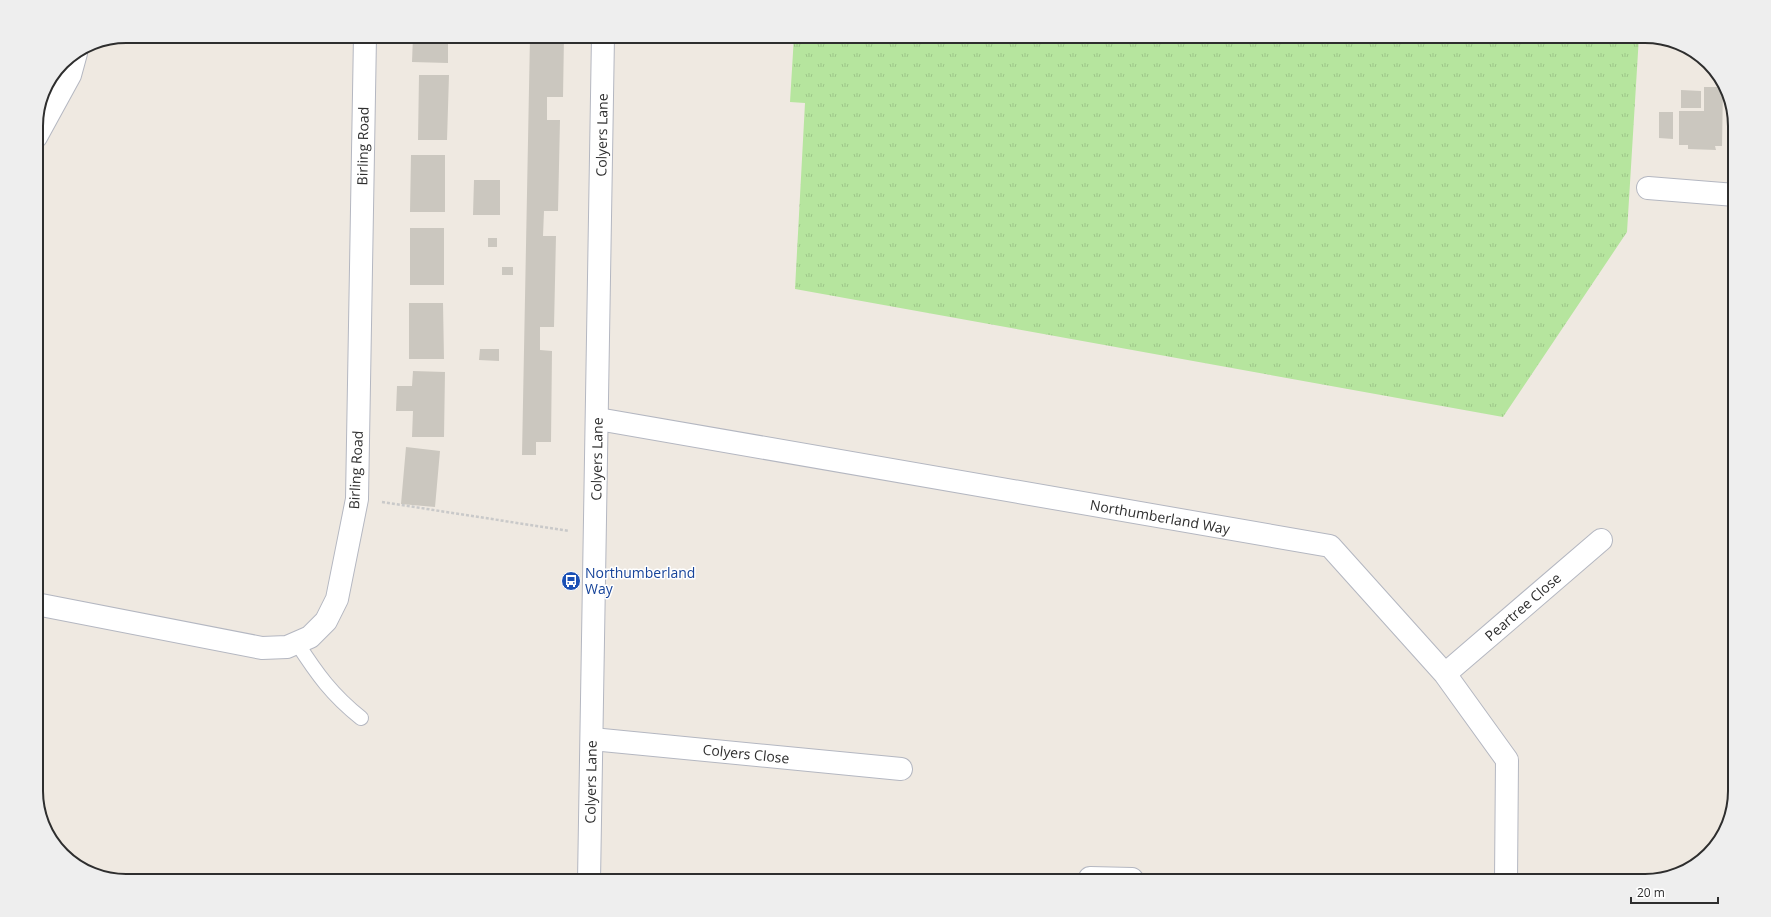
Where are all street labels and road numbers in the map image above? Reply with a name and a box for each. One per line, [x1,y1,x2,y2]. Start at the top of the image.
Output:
street label: Colyers Lane [591,93,612,177]
street label: Birling Road [352,107,373,185]
street label: Colyers Lane [586,417,607,501]
street label: Birling Road [344,430,367,510]
street label: Northumberland Way [1089,495,1233,538]
street label: Peartree Close [1481,568,1565,645]
street label: Colyers Lane [580,740,601,824]
street label: Colyers Close [702,740,790,768]

